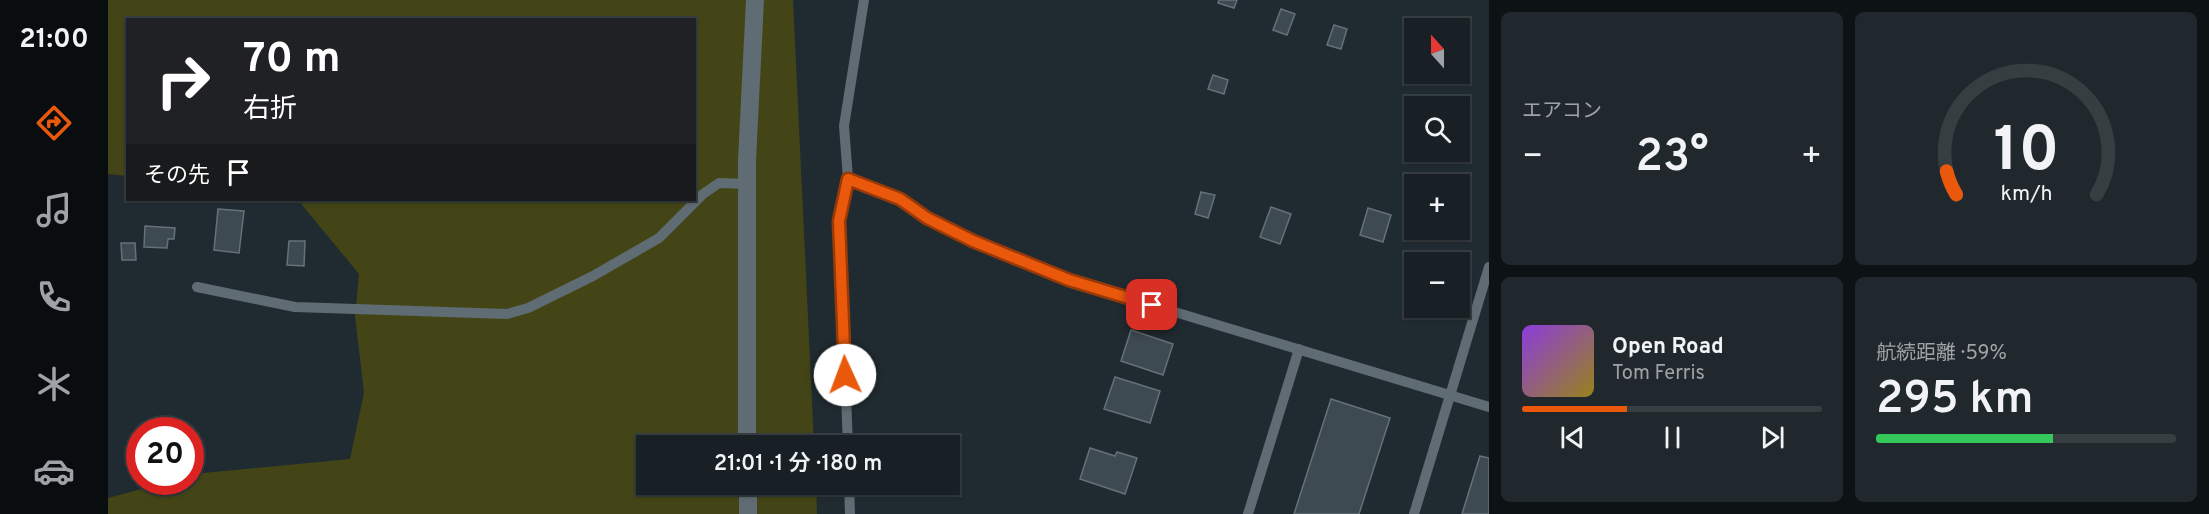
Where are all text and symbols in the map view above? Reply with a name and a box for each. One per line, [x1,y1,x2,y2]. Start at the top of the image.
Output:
north arrow [1404,18,1470,84]
map controls [1404,18,1470,318]
text: 21:00 [19,23,89,57]
text: 70 m [243,34,341,87]
icon: right [144,42,222,120]
text: 右折 [243,93,297,127]
button: search [1404,96,1470,162]
text: エアコン [1522,99,1602,125]
icon: directions [33,102,75,144]
text: 10 [1993,114,2059,193]
text: 23° [1635,130,1709,187]
text: − [1522,137,1543,179]
text: + [1801,137,1822,179]
icon: arrive [222,156,255,189]
text: その先 [144,163,210,190]
button: + [1404,174,1470,240]
text: km/h [2000,182,2052,209]
icon: music [33,189,75,231]
button: − [1404,252,1470,318]
icon: phone [33,276,75,318]
pin [1126,279,1177,330]
icon: arrive [1135,288,1168,321]
text: Open Road [1612,334,1724,361]
text: 航続距離 · 59% [1876,341,2007,367]
position arrow [813,343,877,407]
text: Tom Ferris [1612,361,1705,387]
icon: climate [33,363,75,405]
text: 295 km [1876,372,2033,429]
speed limit sign: 20 [126,417,204,495]
icon: previous [1556,421,1589,454]
icon: pause [1656,421,1689,454]
icon: next [1756,421,1789,454]
icon: car [33,450,75,492]
text: 21:01 · 1 分 · 180 m [714,451,882,478]

